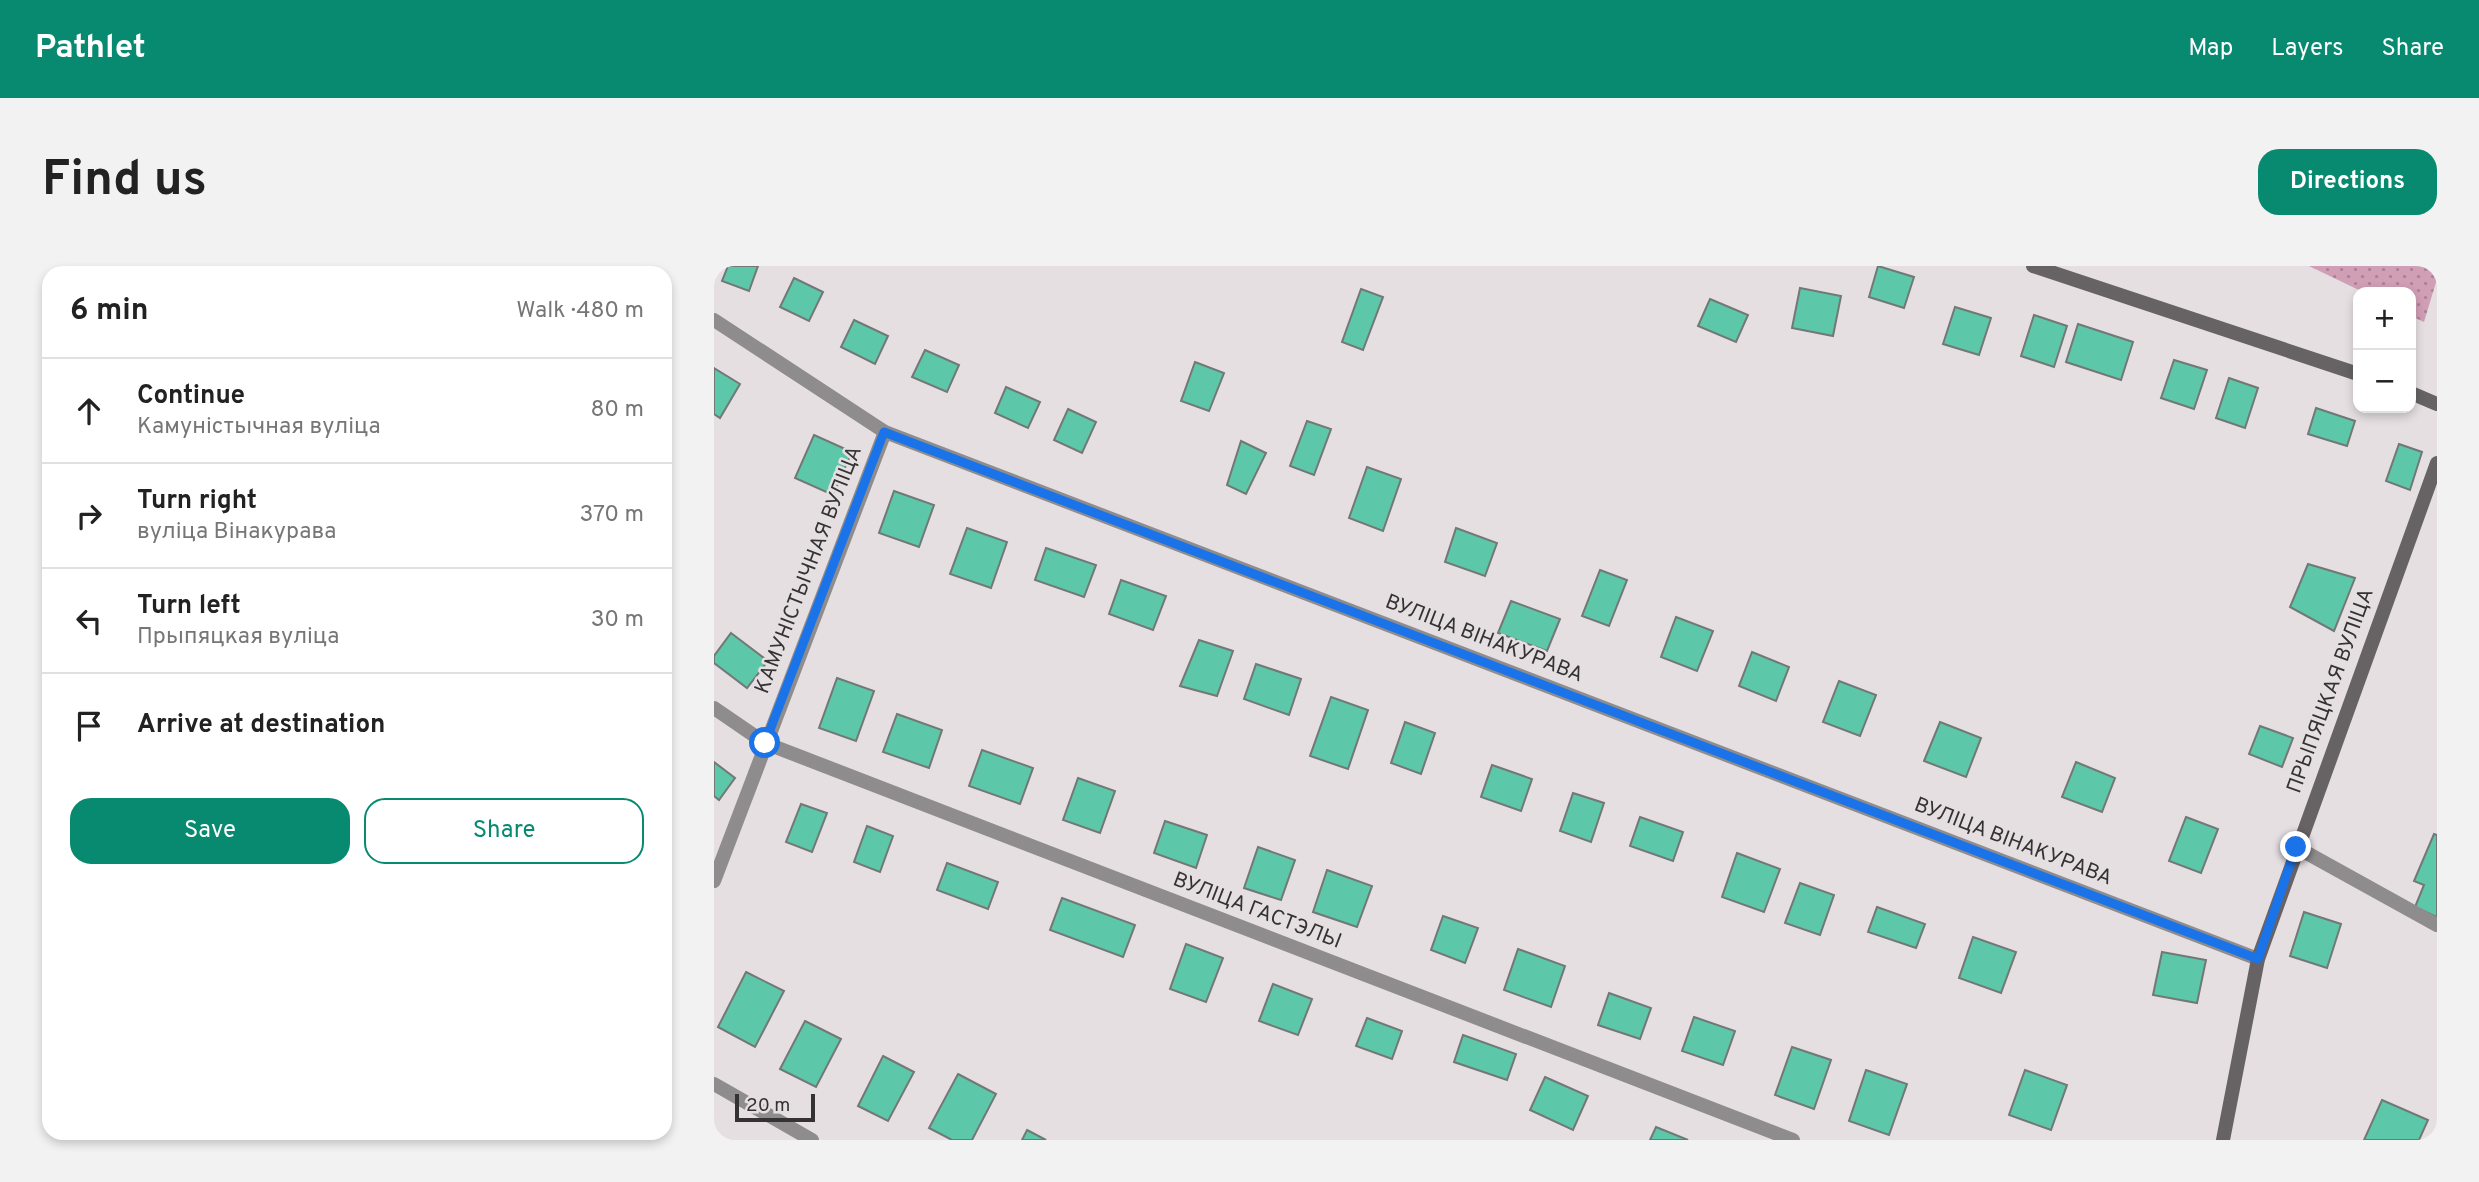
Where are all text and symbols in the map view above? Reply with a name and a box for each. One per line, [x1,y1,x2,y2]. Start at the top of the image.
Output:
text: Pathlet [35,28,146,70]
text: Map [2188,34,2233,64]
text: Layers [2271,34,2343,64]
text: Share [2381,34,2444,64]
button: Directions [2258,149,2437,215]
text: Find us [42,151,207,213]
map controls [2353,287,2416,413]
button: + [2353,287,2416,350]
text: 6 min [70,293,148,330]
text: Walk · 480 m [516,297,644,326]
button: − [2353,350,2416,413]
text: Continue [137,380,245,413]
icon: ahead [70,392,108,430]
text: 80 m [591,396,644,425]
text: Камуністычная вуліца [137,413,381,442]
street label: КАМУНІСТЫЧНАЯ ВУЛІЦА [749,442,869,698]
text: Turn right [137,485,257,518]
icon: right [70,497,108,535]
text: 370 m [579,501,644,530]
text: вуліца Вінакурава [137,518,336,547]
street label: ПРЫПЯЦКАЯ ВУЛІЦА [2281,585,2381,797]
street label: ВУЛІЦА ВІНАКУРАВА [1381,589,1587,689]
text: Turn left [137,590,241,623]
icon: left [70,602,108,640]
text: 30 m [591,606,644,635]
text: Прыпяцкая вуліца [137,623,339,652]
icon: arrive [70,707,108,745]
text: Arrive at destination [137,709,385,742]
route start [749,727,780,758]
street label: ВУЛІЦА ВІНАКУРАВА [1910,792,2116,892]
button: Save [70,798,350,864]
button: Share [364,798,644,864]
route end [2280,831,2311,862]
street label: ВУЛІЦА ГАСТЭЛЫ [1169,866,1345,956]
scale bar [735,1091,816,1123]
text: 20 m [746,1094,790,1118]

